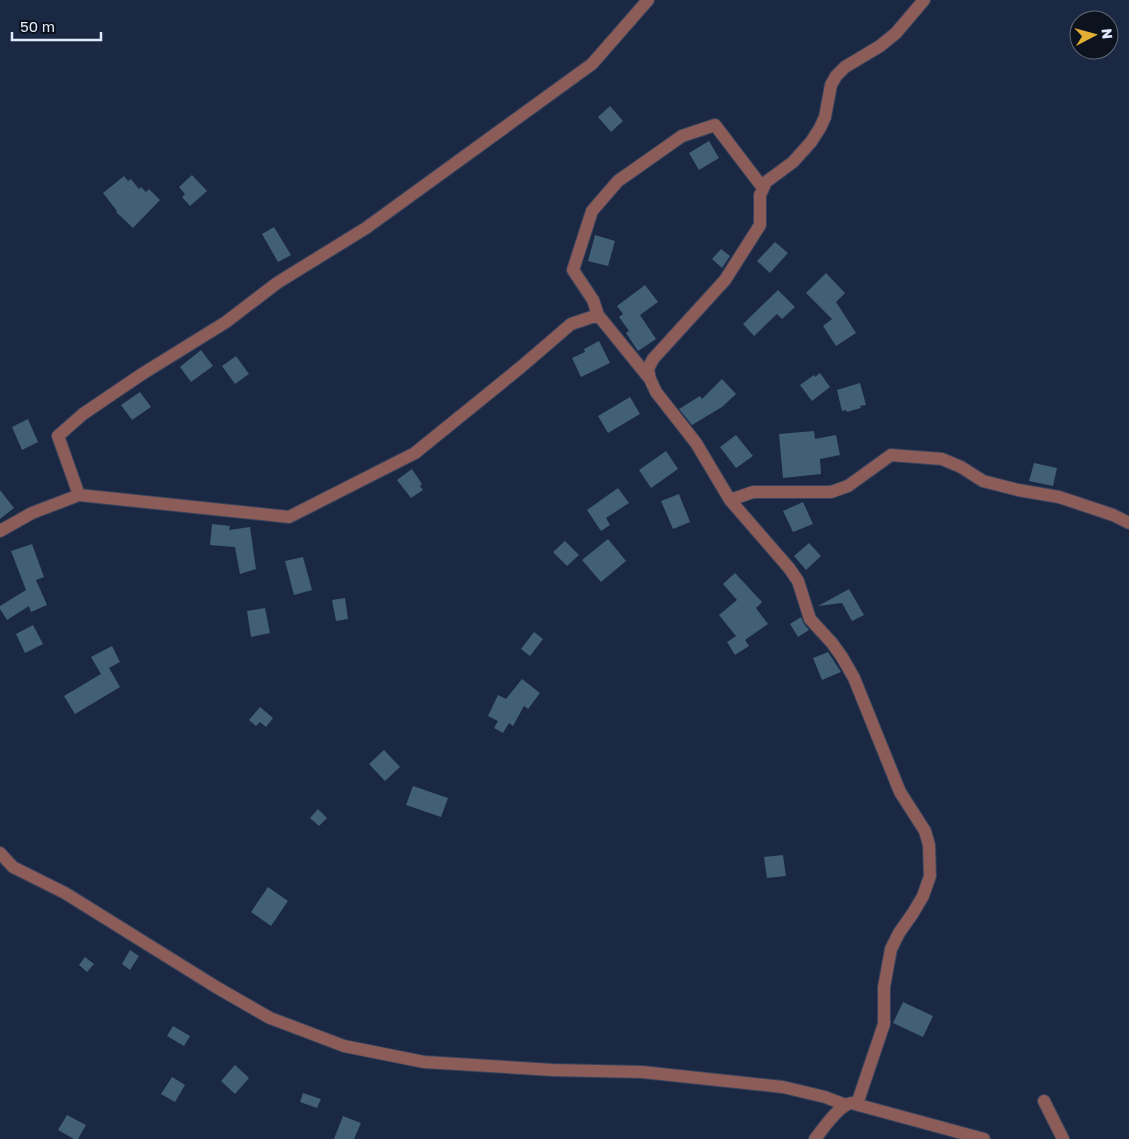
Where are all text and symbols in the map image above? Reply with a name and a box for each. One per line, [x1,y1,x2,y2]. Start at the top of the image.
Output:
scale bar [12,10,101,42]
north arrow [1069,10,1119,60]
text: 50 m [20,17,55,35]
text: N [1098,27,1116,40]

